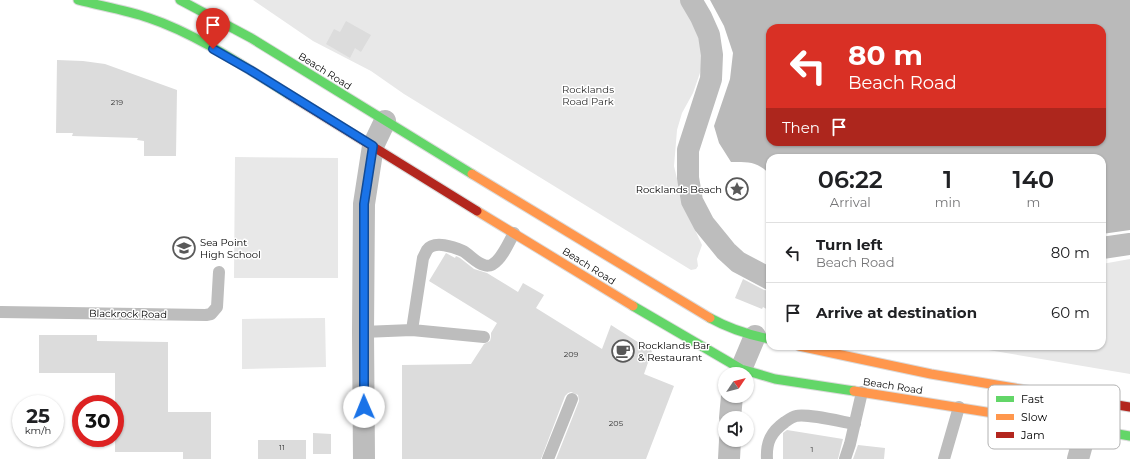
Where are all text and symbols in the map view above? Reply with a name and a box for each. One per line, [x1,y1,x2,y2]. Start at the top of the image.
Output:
pin [196,8,230,49]
icon: arrive [202,14,224,36]
text: 80 m [848,38,923,72]
icon: left [782,40,834,92]
street label: Beach Road [296,49,354,93]
text: Beach Road [848,72,957,94]
park label: Rocklands Road Park [562,83,614,108]
house number: 219 [111,97,123,107]
icon: arrive [828,116,850,138]
text: Then [782,118,820,137]
text: 06:22 [818,165,883,194]
text: 1 [943,165,952,194]
text: 140 [1013,165,1054,194]
place icon: Rocklands Beach [724,176,750,202]
place label: Rocklands Beach [636,183,722,196]
text: Arrival [830,194,871,210]
text: min [935,194,961,210]
text: m [1026,194,1040,210]
school or university icon: Sea Point High School [171,235,197,261]
text: Turn left [816,235,883,254]
place label: Sea Point High School [200,236,261,261]
icon: left [782,242,804,264]
text: 80 m [1051,243,1090,262]
street label: Beach Road [560,244,618,288]
text: Beach Road [816,254,895,270]
icon: arrive [782,302,804,324]
text: Arrive at destination [816,303,977,322]
text: 60 m [1051,303,1090,322]
street label: Blackrock Road [89,307,167,321]
cafe icon: Rocklands Bar & Restaurant [610,338,636,364]
place label: Rocklands Bar & Restaurant [638,339,710,364]
house number: 209 [564,349,578,359]
north arrow [718,367,754,403]
map controls [718,367,754,447]
street label: Beach Road [862,375,924,397]
legend [988,385,1120,449]
position arrow [343,386,385,428]
text: Fast [1021,392,1045,406]
speed limit sign: 30 [72,395,124,447]
text: 25 [26,404,50,428]
text: Slow [1021,410,1047,424]
button: sound [718,411,754,447]
house number: 205 [609,418,624,428]
text: km/h [25,424,51,437]
text: Jam [1020,428,1045,442]
house number: 11 [279,442,285,452]
house number: 1 [811,444,813,454]

